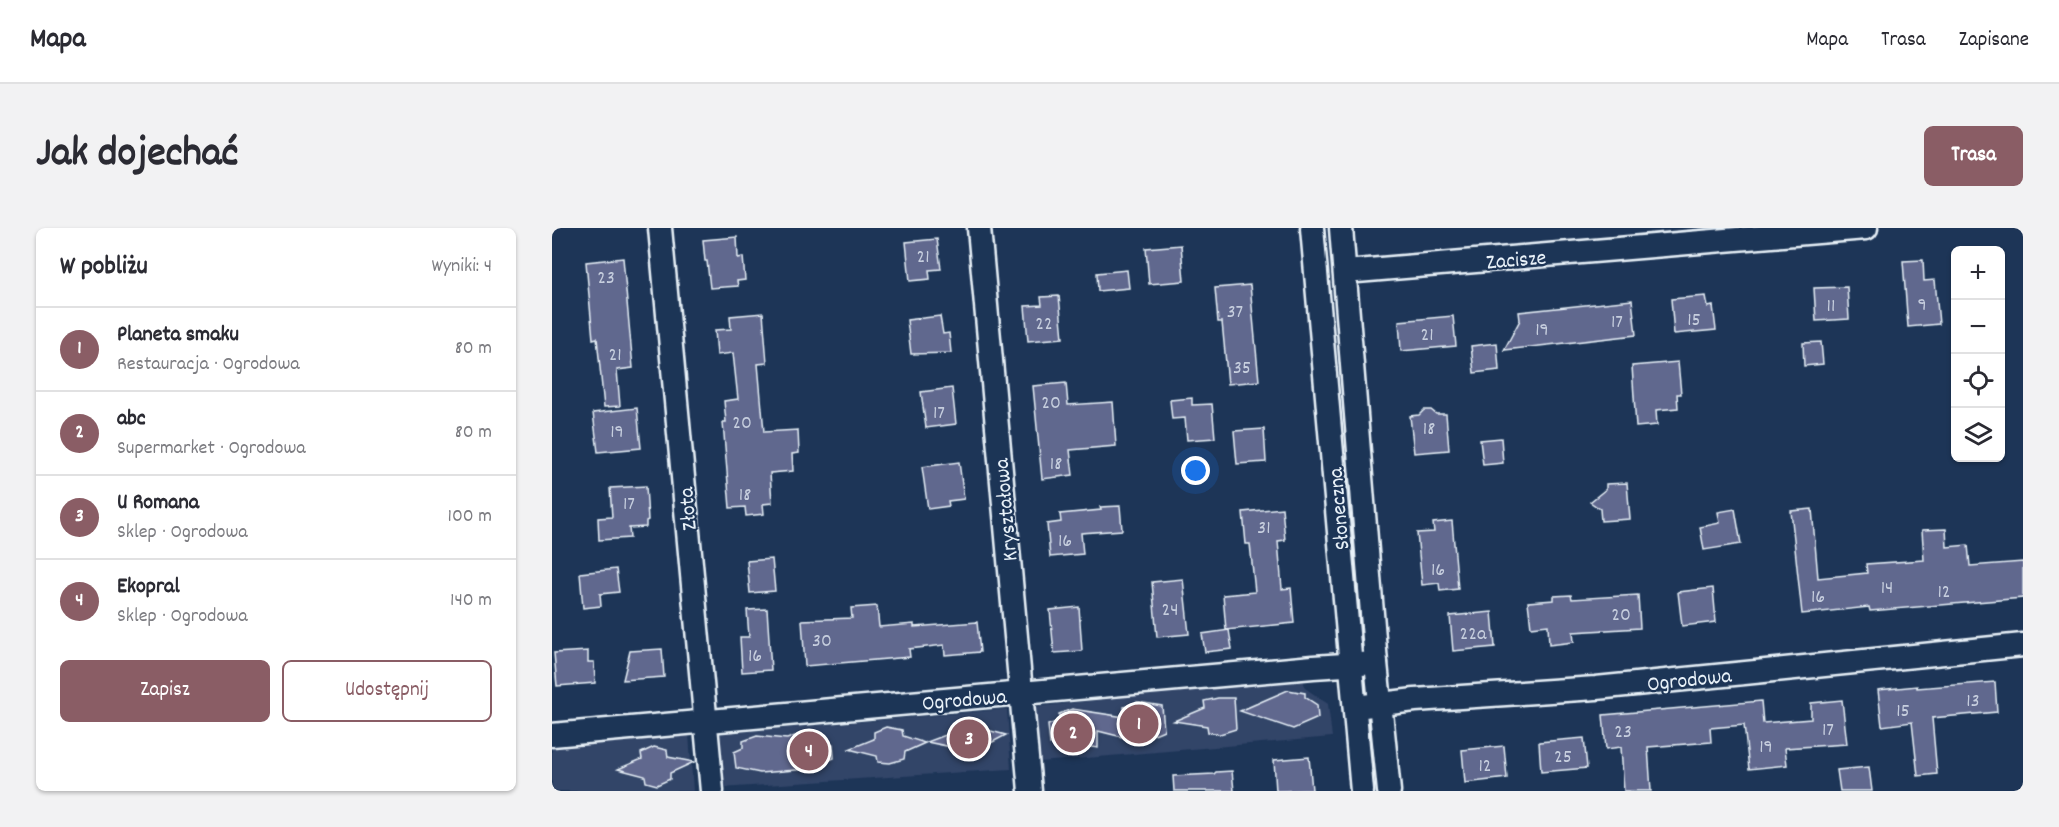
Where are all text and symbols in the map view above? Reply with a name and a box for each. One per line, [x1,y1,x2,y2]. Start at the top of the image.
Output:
text: Mapa [30,21,86,61]
text: Mapa [1806,26,1848,56]
text: Trasa [1881,26,1926,56]
text: Zapisane [1959,26,2029,56]
text: Jak dojechać [36,126,238,186]
button: Trasa [1924,126,2023,186]
street label: Zacisze [1485,243,1548,280]
house number: 21 [916,244,930,272]
map controls [1951,246,2005,462]
button: + [1951,246,2005,300]
text: W pobliżu [60,249,148,286]
text: Wyniki: 4 [431,253,492,281]
house number: 23 [597,265,615,293]
house number: 9 [1917,292,1927,320]
house number: 11 [1827,293,1835,321]
house number: 37 [1227,299,1243,327]
button: − [1951,300,2005,354]
house number: 15 [1687,307,1701,335]
house number: 17 [1611,309,1623,337]
house number: 22 [1035,311,1053,339]
house number: 19 [1535,317,1549,345]
text: Planeta smaku [117,320,239,351]
house number: 21 [1420,322,1434,350]
text: 1 [77,335,82,363]
text: 80 m [455,335,492,363]
house number: 21 [608,342,622,370]
text: Restauracja · Ogrodowa [117,351,300,379]
button: locate [1951,354,2005,408]
house number: 35 [1233,355,1251,383]
house number: 20 [1041,390,1061,418]
house number: 17 [933,400,945,428]
text: abc [117,404,146,435]
button: layers [1951,408,2005,462]
house number: 20 [732,410,752,438]
house number: 18 [1423,416,1435,444]
text: 2 [75,419,84,447]
text: 80 m [455,419,492,447]
house number: 19 [610,419,624,447]
text: Supermarket · Ogrodowa [117,435,306,463]
house number: 18 [1050,451,1062,479]
street label: Kryształowa [987,456,1027,562]
your location [1181,456,1210,485]
street label: Słoneczna [1321,466,1360,551]
house number: 18 [739,482,751,510]
street label: Złota [672,485,707,532]
text: U Romana [117,488,199,519]
house number: 17 [623,491,635,519]
text: 3 [75,503,84,531]
text: 100 m [448,503,492,531]
house number: 31 [1257,515,1271,543]
text: Sklep · Ogrodowa [117,519,248,547]
house number: 16 [1058,528,1072,556]
house number: 16 [1431,557,1445,585]
text: Ekopral [117,572,180,603]
house number: 14 [1881,575,1893,603]
house number: 12 [1937,579,1951,607]
house number: 16 [1811,584,1825,612]
text: 4 [75,587,84,615]
text: 140 m [450,587,492,615]
house number: 24 [1161,597,1179,625]
house number: 20 [1611,602,1631,630]
text: Sklep · Ogrodowa [117,603,248,631]
house number: 22a [1460,621,1487,649]
house number: 30 [812,628,832,656]
house number: 16 [748,643,762,671]
button: Zapisz [60,660,270,722]
button: Udostępnij [282,660,492,722]
street label: Ogrodowa [1646,662,1734,701]
street label: Ogrodowa [921,682,1009,721]
house number: 13 [1966,688,1980,716]
house number: 15 [1896,698,1910,726]
pin: 1 [1120,702,1158,746]
pin: 2 [1054,710,1092,756]
pin: 3 [950,716,988,762]
house number: 17 [1822,717,1834,745]
house number: 23 [1614,719,1632,747]
pin: 4 [790,728,828,774]
house number: 19 [1759,734,1773,762]
house number: 25 [1554,744,1572,772]
house number: 12 [1478,753,1492,781]

